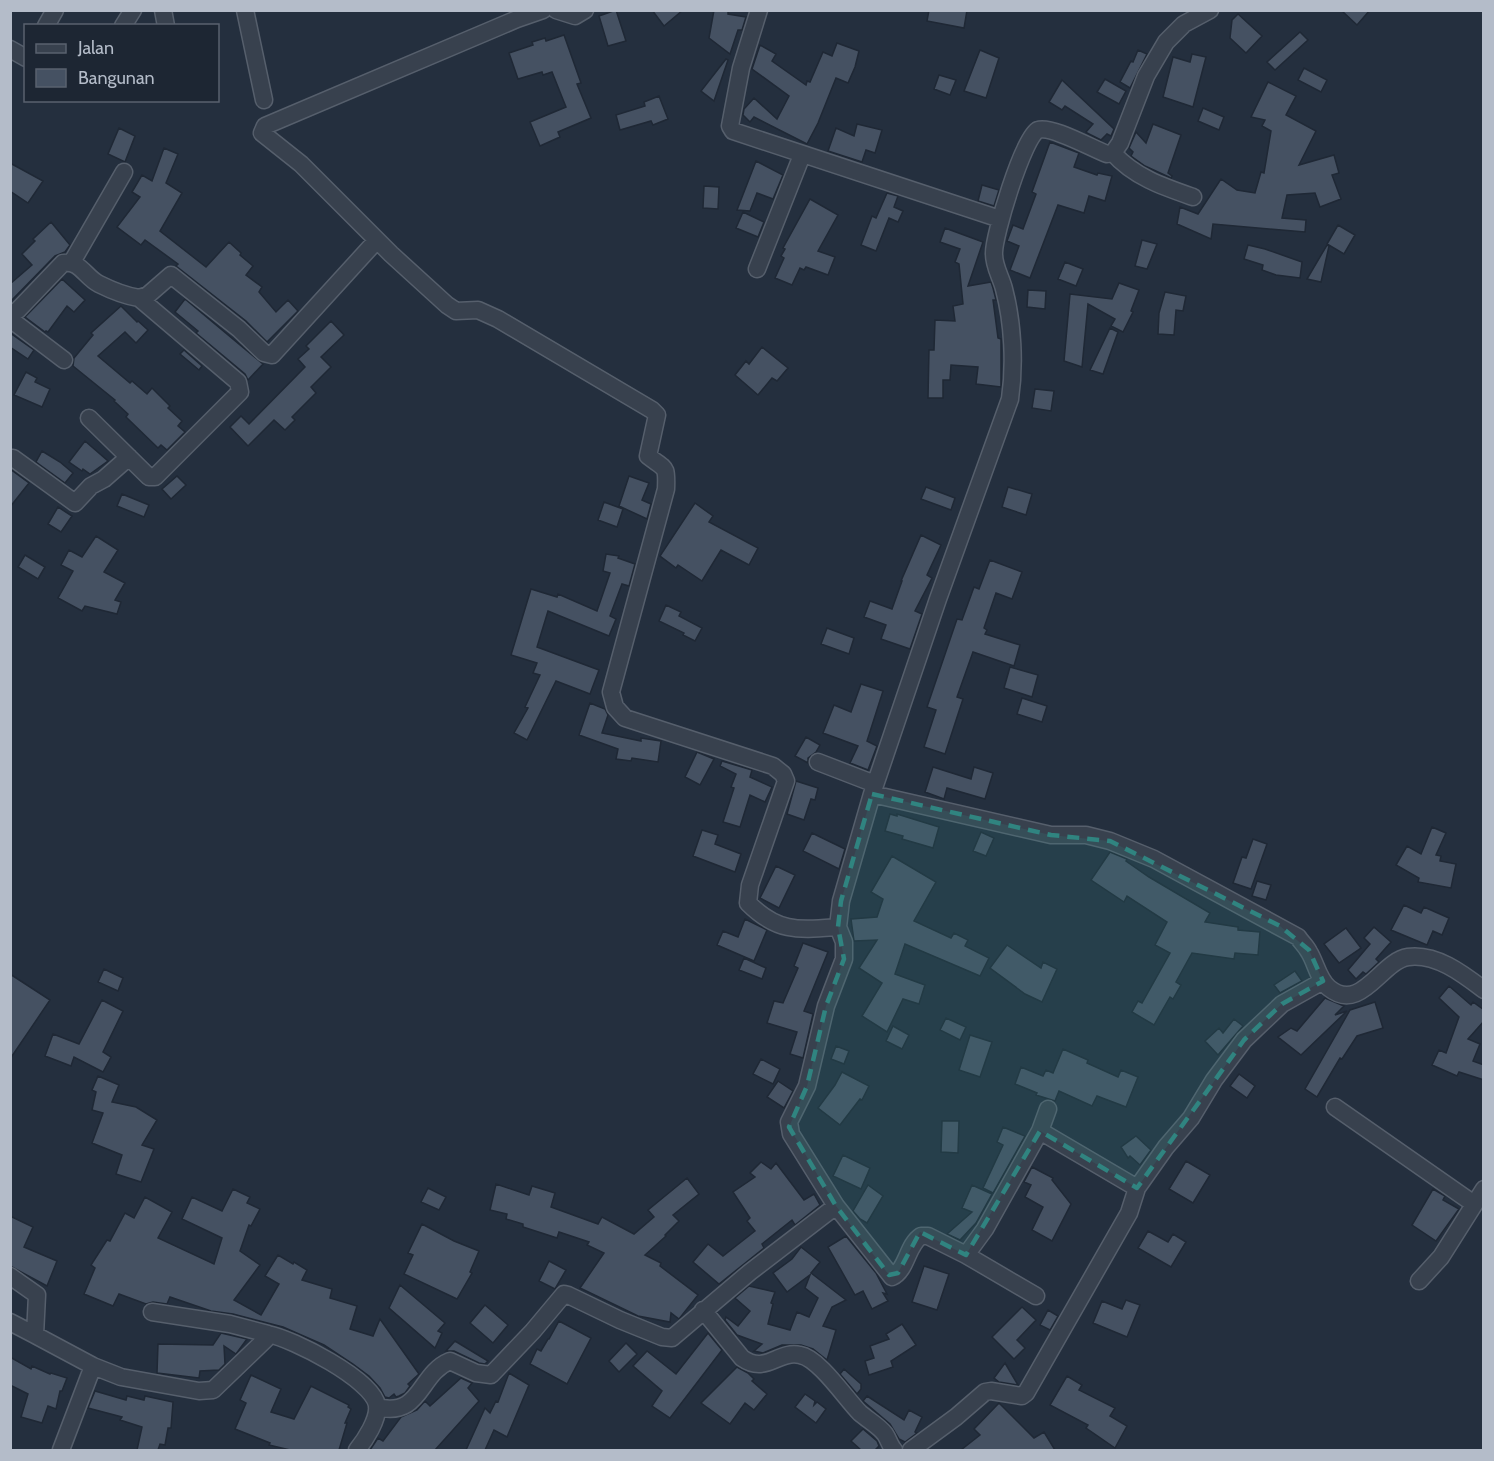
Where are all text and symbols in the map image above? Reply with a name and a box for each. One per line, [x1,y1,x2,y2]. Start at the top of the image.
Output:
legend [24,24,219,102]
text: Jalan [77,37,114,59]
text: Bangunan [78,67,155,89]

